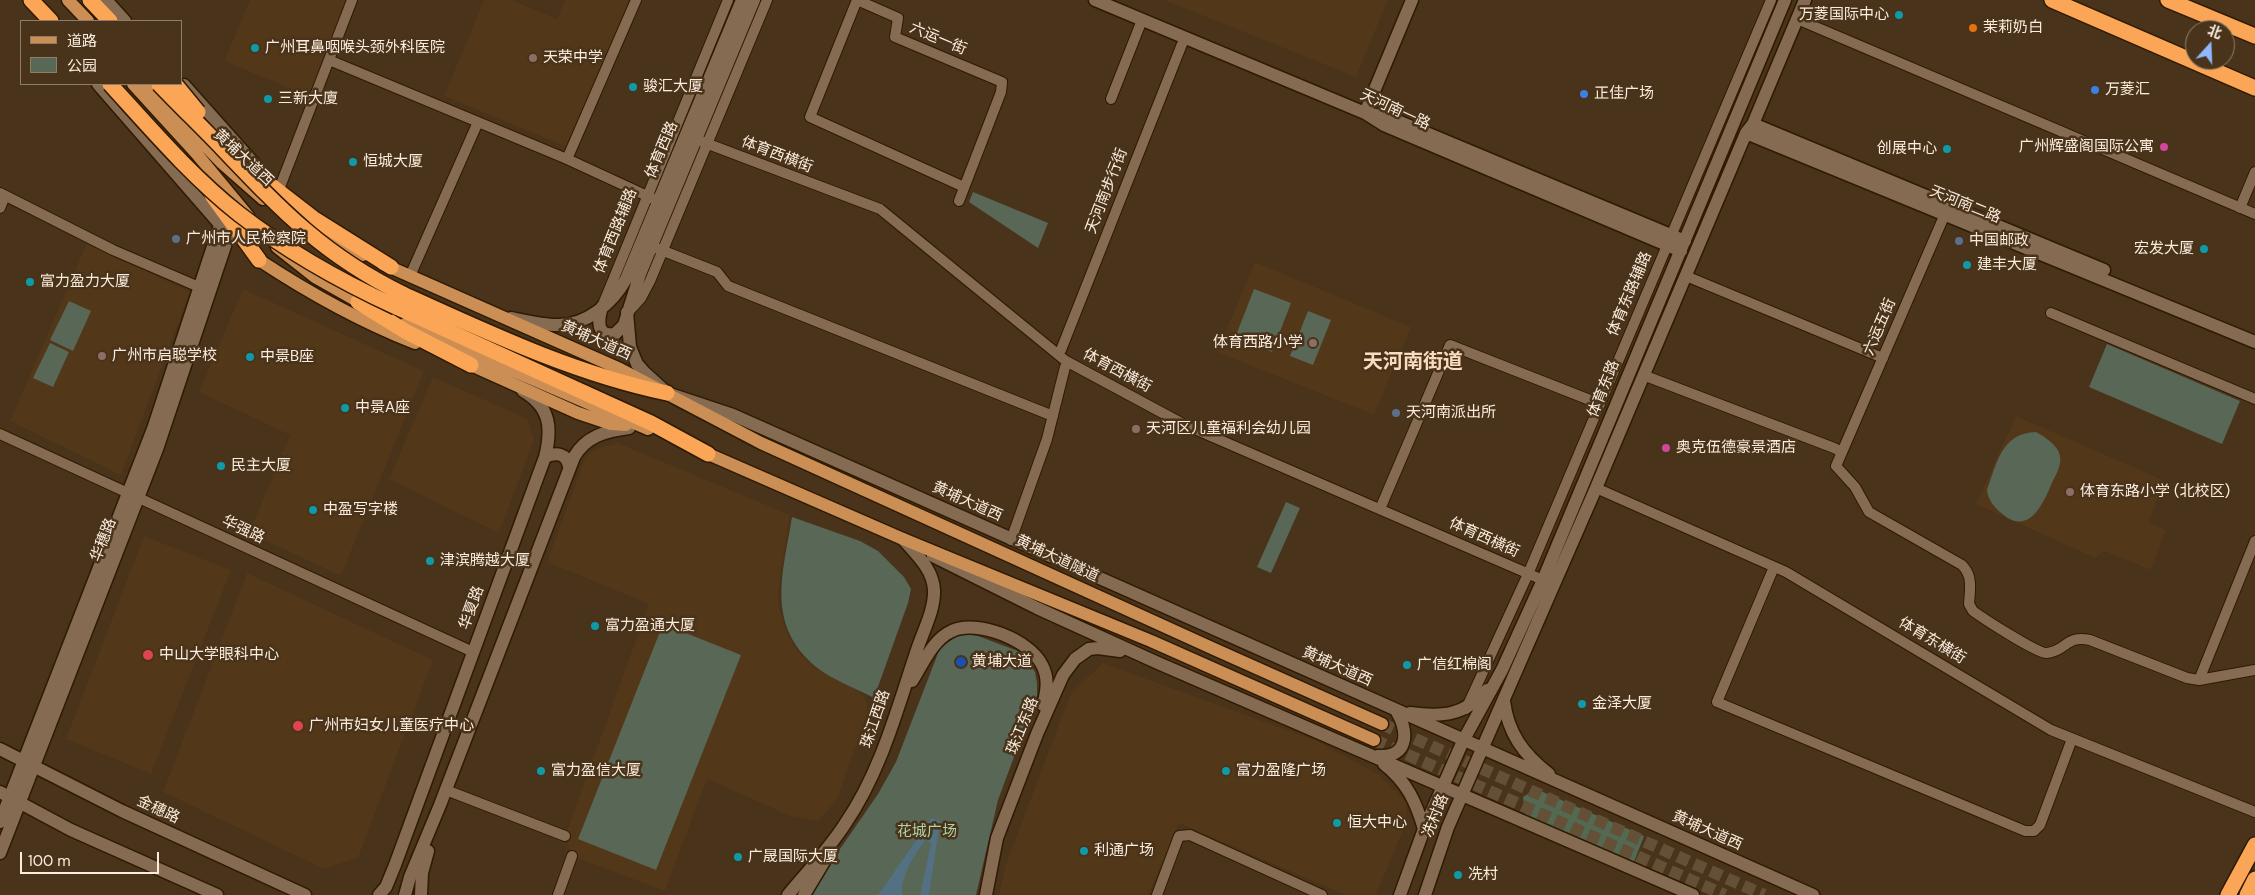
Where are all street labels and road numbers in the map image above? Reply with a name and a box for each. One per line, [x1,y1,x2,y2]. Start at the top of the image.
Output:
street label: 六运一街 [907,19,969,59]
street label: 天河南一路 [1357,86,1433,134]
street label: 体育西路 [642,119,682,181]
street label: 黄埔大道西 [209,126,277,190]
street label: 体育西横街 [739,133,815,177]
street label: 天河南步行街 [1082,146,1132,236]
street label: 天河南二路 [1927,183,2003,227]
street label: 体育西路辅路 [591,186,641,276]
street label: 体育东路辅路 [1604,249,1656,339]
street label: 六运五街 [1860,296,1900,358]
street label: 黄埔大道西 [558,318,634,364]
street label: 体育西横街 [1080,345,1154,397]
street label: 体育东路 [1584,358,1624,420]
street label: 黄埔大道西 [929,479,1005,525]
street label: 华强路 [219,512,267,548]
street label: 体育西横街 [1446,515,1522,561]
street label: 华穗路 [88,516,120,564]
street label: 黄埔大道隧道 [1012,532,1102,586]
street label: 华夏路 [456,584,488,632]
street label: 体育东横街 [1895,614,1969,668]
street label: 黄埔大道西 [1299,644,1375,690]
street label: 珠江西路 [858,688,894,750]
street label: 珠江东路 [1003,695,1043,757]
street label: 金穗路 [134,792,182,828]
street label: 冼村路 [1419,792,1453,840]
street label: 黄埔大道西 [1669,808,1745,854]

